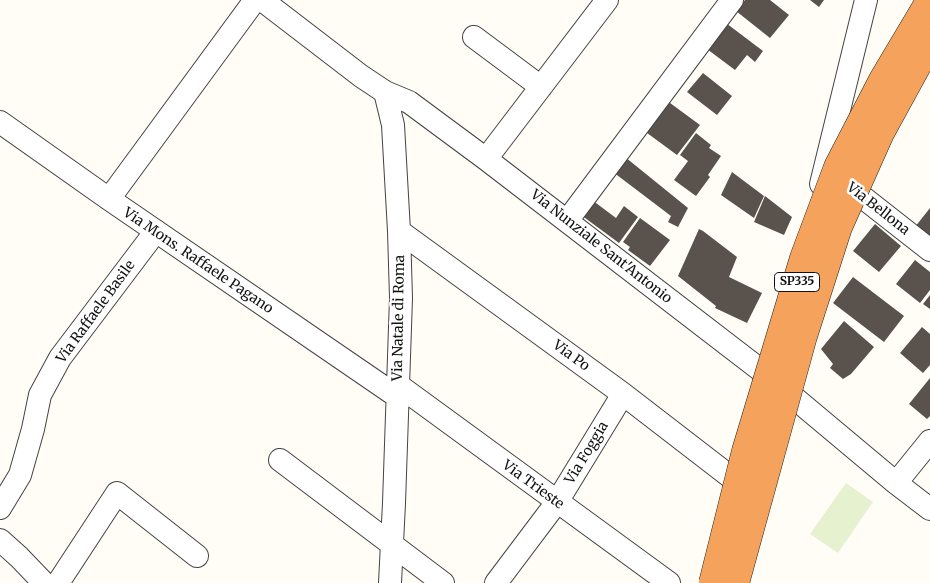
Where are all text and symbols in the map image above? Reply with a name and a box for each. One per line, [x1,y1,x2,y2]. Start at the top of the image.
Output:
street label: Via Bellona [843,179,913,239]
street label: Via Nunziale Sant'Antonio [527,187,675,307]
street label: Via Mons. Raffaele Pagano [120,205,276,317]
street label: Via Natale di Roma [389,255,409,381]
street label: Via Raffaele Basile [53,257,139,367]
road number: SP335 [774,272,820,292]
street label: Via Po [549,337,593,375]
street label: Via Foggia [562,419,612,487]
street label: Via Trieste [499,457,567,513]

